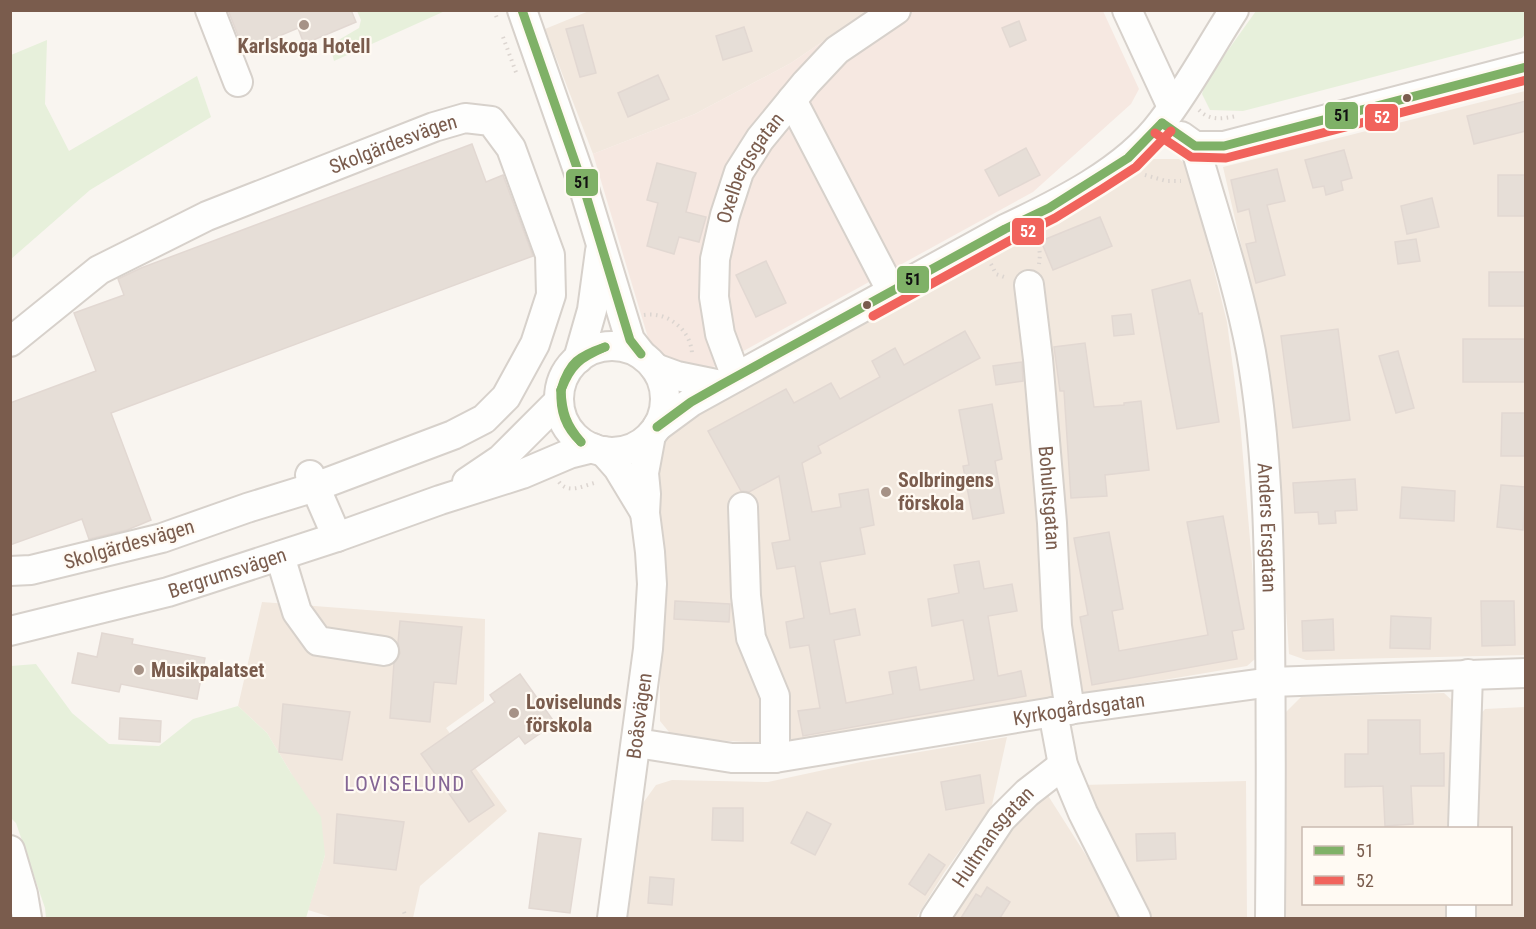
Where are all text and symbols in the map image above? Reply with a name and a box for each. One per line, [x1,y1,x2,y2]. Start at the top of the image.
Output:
marker: Karlskoga Hotell [297,18,311,32]
place label: Karlskoga Hotell [238,34,370,58]
unlabelled marker [1401,92,1413,104]
line badge: 51 [1324,101,1359,130]
line badge: 52 [1364,103,1399,132]
text: 51 [1334,106,1350,125]
street label: Oxelbergsgatan [711,108,789,226]
text: 52 [1374,108,1390,127]
street label: Skolgärdesvägen [326,109,460,179]
line badge: 51 [565,168,599,197]
text: 51 [574,173,590,192]
line badge: 52 [1011,217,1045,246]
text: 52 [1020,222,1036,241]
line badge: 51 [896,265,930,294]
text: 51 [905,270,921,289]
unlabelled marker [861,299,873,311]
street label: Bohultsgatan [1033,445,1065,551]
street label: Anders Ersgatan [1252,462,1282,593]
place label: Solbringens förskola [898,468,994,515]
marker: Solbringens förskola [879,485,893,499]
street label: Skolgärdesvägen [61,514,197,574]
street label: Bergrumsvägen [165,542,289,603]
place label: Musikpalatset [151,658,264,682]
marker: Musikpalatset [132,663,146,677]
street label: Boåsvägen [621,671,657,760]
street label: Kyrkogårdsgatan [1011,687,1146,730]
place label: Loviselunds förskola [526,690,622,737]
marker: Loviselunds förskola [507,706,521,720]
district label: LOVISELUND [344,772,466,796]
street label: Hultmansgatan [947,781,1039,892]
legend [1302,827,1512,905]
text: 51 [1356,840,1374,861]
text: 52 [1356,870,1374,891]

